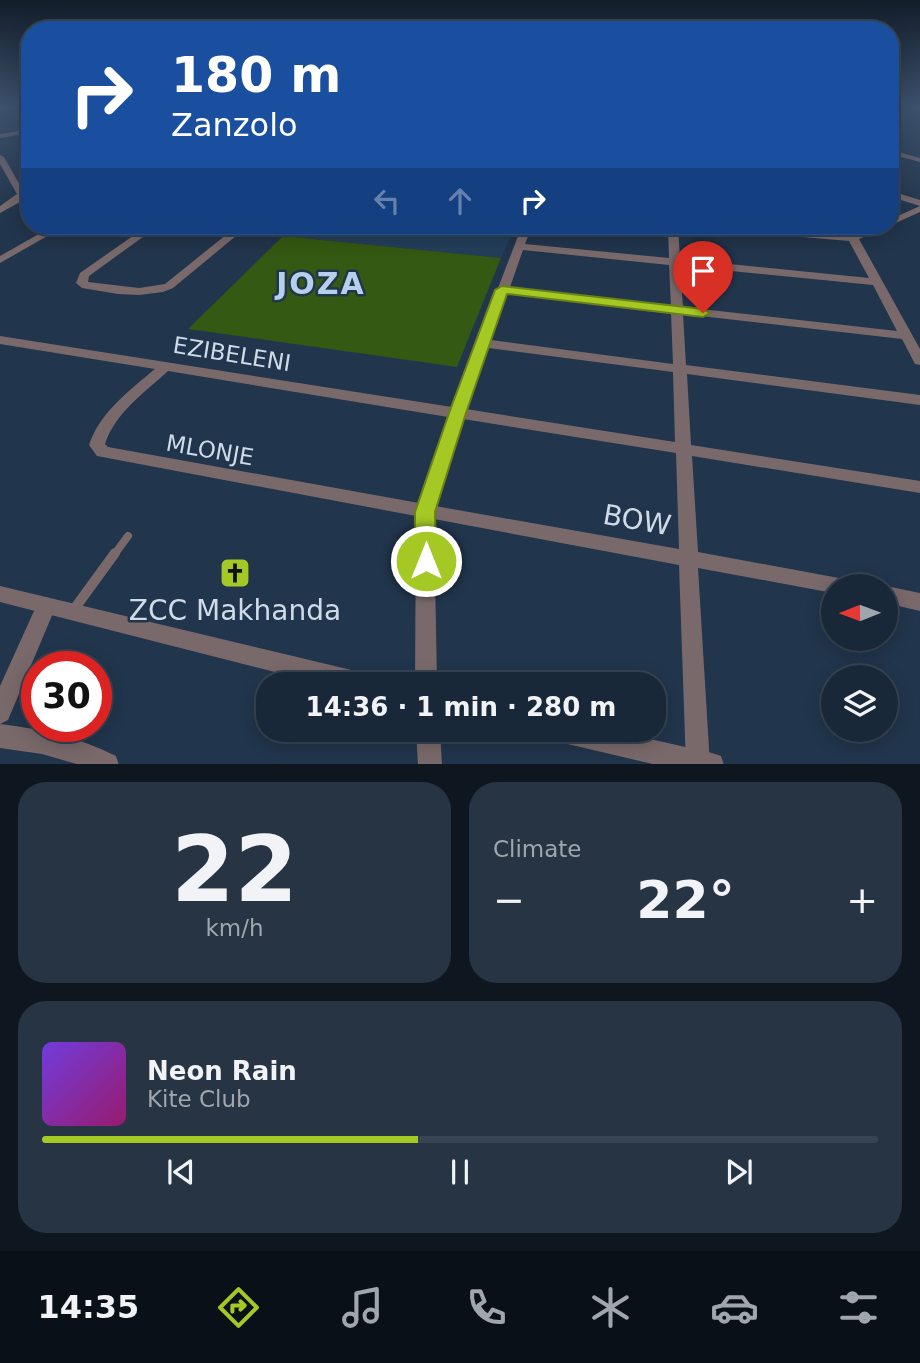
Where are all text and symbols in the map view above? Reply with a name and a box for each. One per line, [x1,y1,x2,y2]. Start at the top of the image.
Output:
text: 180 m [171,47,341,104]
icon: right [56,49,147,140]
text: Zanzolo [171,106,298,144]
icon: left [368,182,406,220]
icon: ahead [441,182,479,220]
icon: right [514,182,552,220]
pin [673,241,733,313]
icon: arrive [684,252,722,290]
district label: JOZA [274,266,366,301]
street label: EZIBELENI [171,332,293,376]
street label: MLONJE [164,430,256,470]
street label: BOW [600,498,674,542]
position arrow [389,524,463,598]
church icon: ZCC Makhanda [218,556,252,590]
north arrow [821,574,898,651]
map controls [821,574,898,742]
place label: ZCC Makhanda [129,594,341,627]
speed limit sign: 30 [21,651,112,742]
button: layers [821,665,898,742]
text: 14:36 · 1 min · 280 m [306,692,616,722]
text: 22 [171,817,298,922]
text: Climate [493,836,582,862]
text: 22° [636,870,735,930]
text: − [493,878,525,922]
text: + [846,878,878,922]
text: km/h [205,915,264,941]
text: Neon Rain [147,1056,297,1086]
text: Kite Club [147,1086,251,1112]
icon: previous [162,1153,200,1191]
icon: pause [441,1153,479,1191]
icon: next [720,1153,758,1191]
icon: directions [214,1283,263,1332]
icon: music [338,1283,387,1332]
icon: phone [462,1283,511,1332]
icon: climate [586,1283,635,1332]
icon: car [710,1283,759,1332]
icon: filters [834,1283,883,1332]
text: 14:35 [37,1288,139,1326]

